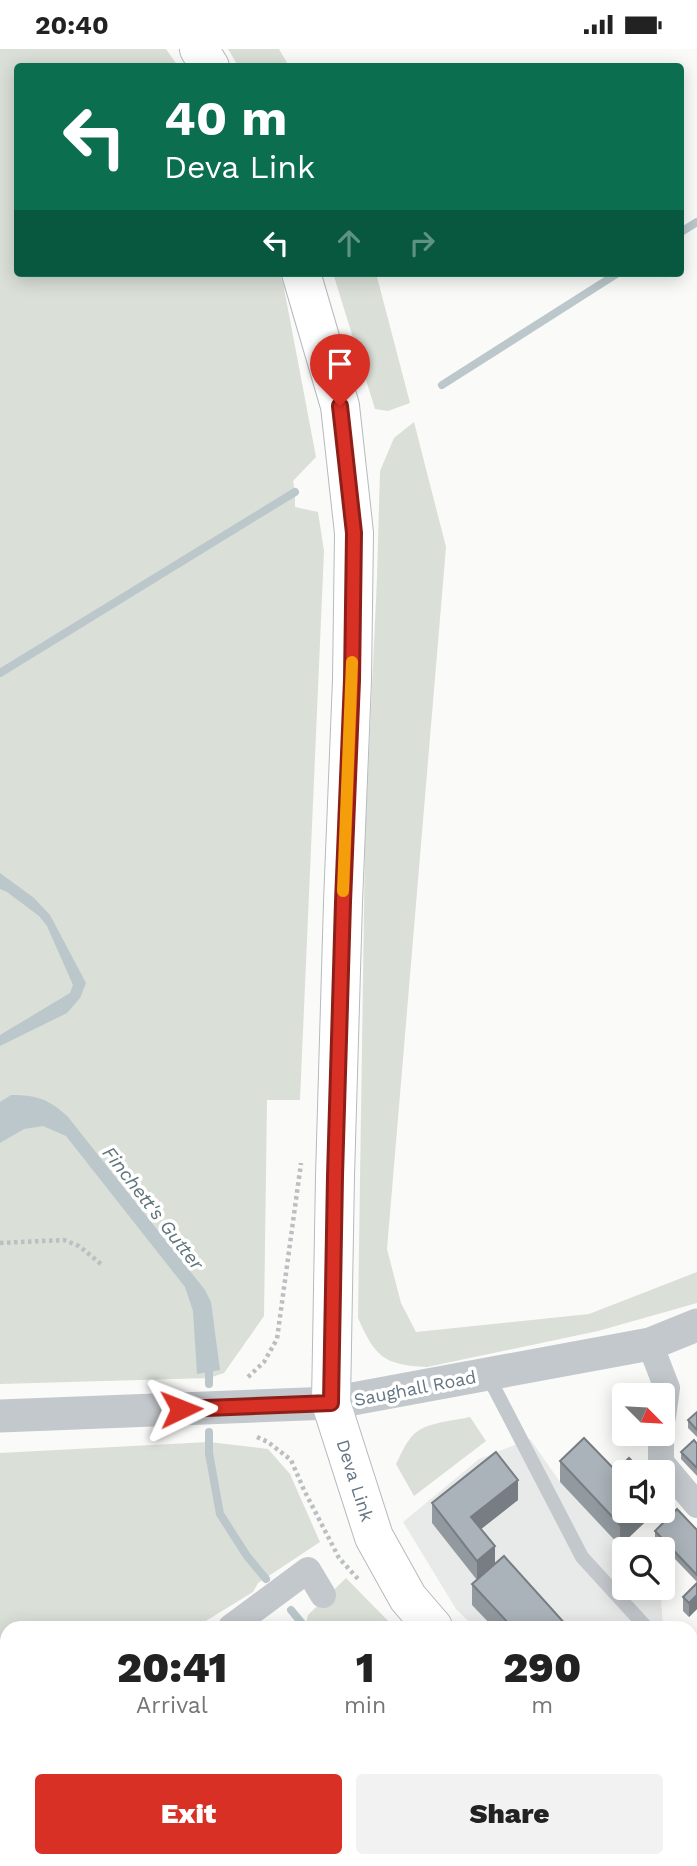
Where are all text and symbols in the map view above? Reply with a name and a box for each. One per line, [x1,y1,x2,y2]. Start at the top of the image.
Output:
text: 20:40 [35,10,109,40]
text: 40 m [164,89,287,147]
icon: left [49,91,140,182]
text: Deva Link [164,148,315,186]
icon: left [257,224,295,262]
icon: ahead [330,224,368,262]
icon: right [403,224,441,262]
pin [310,334,370,406]
icon: arrive [321,345,359,383]
water label: Finchett's Gutter [98,1142,209,1275]
street label: Saughall Road [352,1366,478,1410]
position arrow [144,1372,218,1446]
north arrow [612,1383,676,1445]
map controls [612,1383,675,1600]
street label: Deva Link [333,1437,379,1524]
button: sound [612,1460,675,1523]
button: search [612,1537,675,1600]
text: 20:41 [117,1643,227,1692]
text: 1 [356,1643,374,1692]
text: 290 [503,1643,581,1692]
text: Arrival [136,1692,208,1719]
text: min [344,1692,386,1719]
text: m [531,1692,553,1719]
button: Exit [35,1774,342,1854]
button: Share [356,1774,663,1854]

